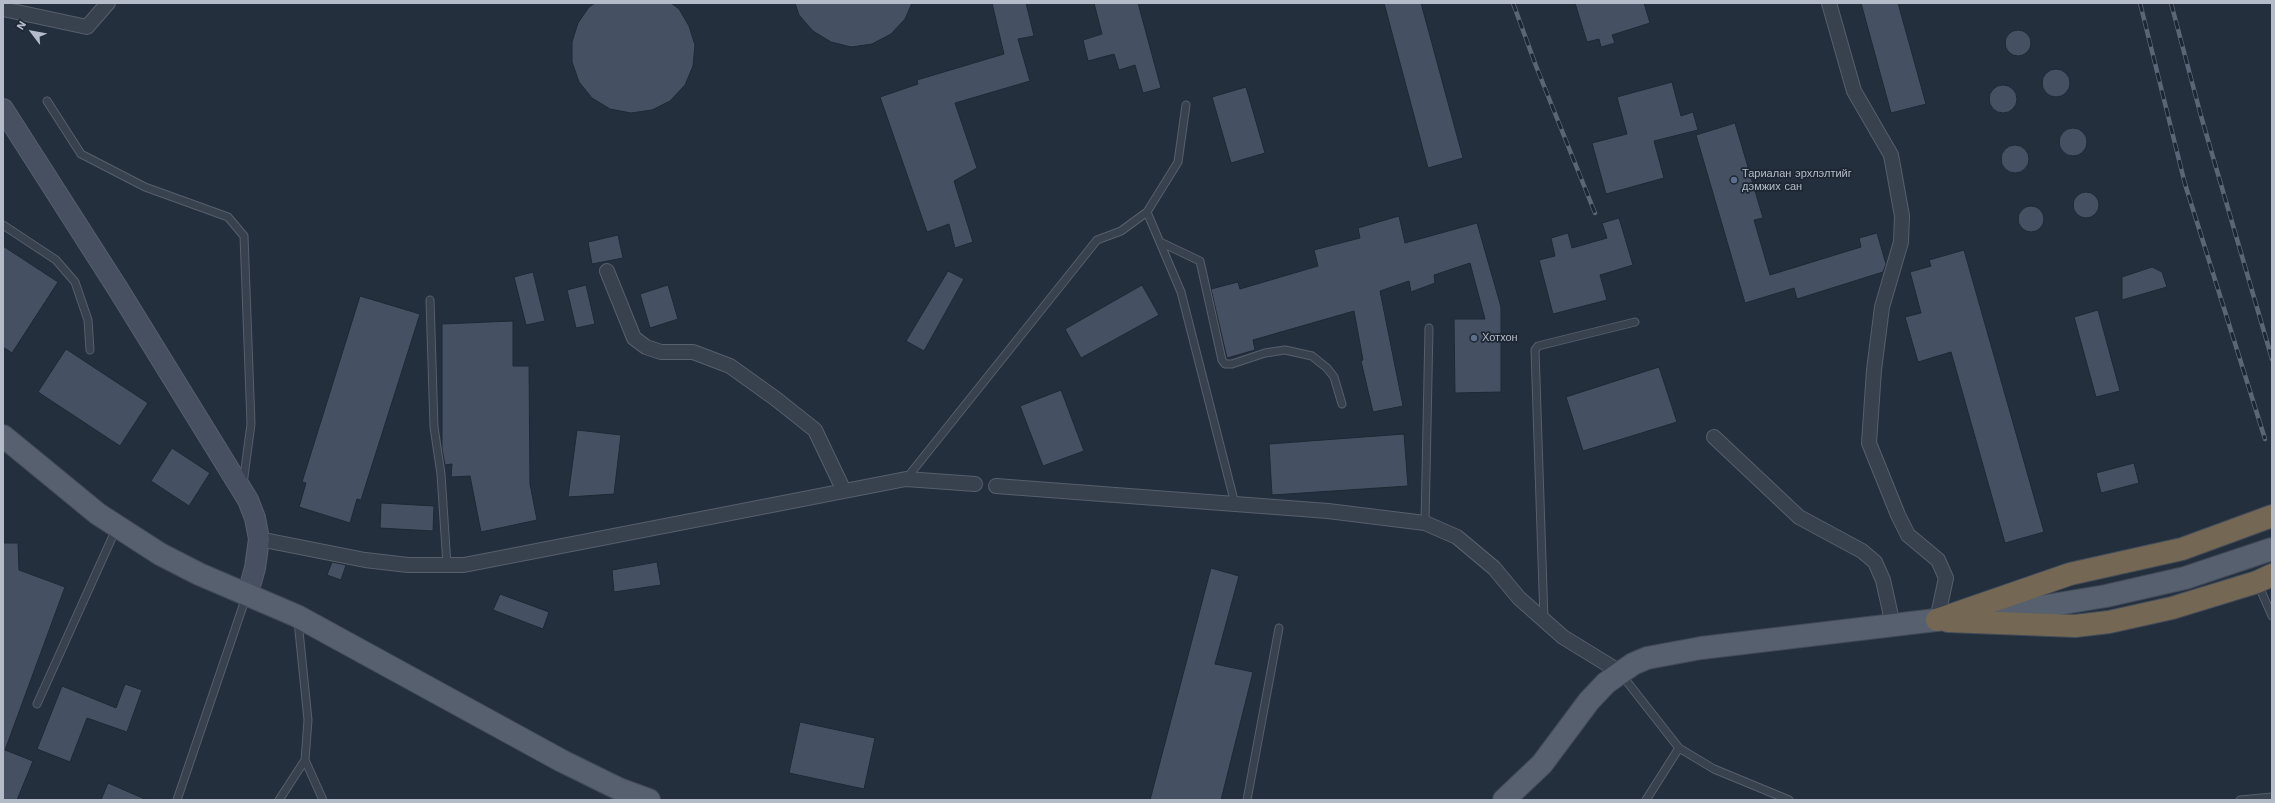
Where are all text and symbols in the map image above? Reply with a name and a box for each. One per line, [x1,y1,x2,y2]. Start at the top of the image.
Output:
north arrow [12,12,52,52]
text: N [14,18,29,32]
place label: Тариалан эрхлэлтийг дэмжих сан [1742,167,1852,193]
marker: Тариалан эрхлэлтийг дэмжих сан [1729,175,1739,185]
place label: Хотхон [1482,331,1518,345]
marker: Хотхон [1469,333,1479,343]

